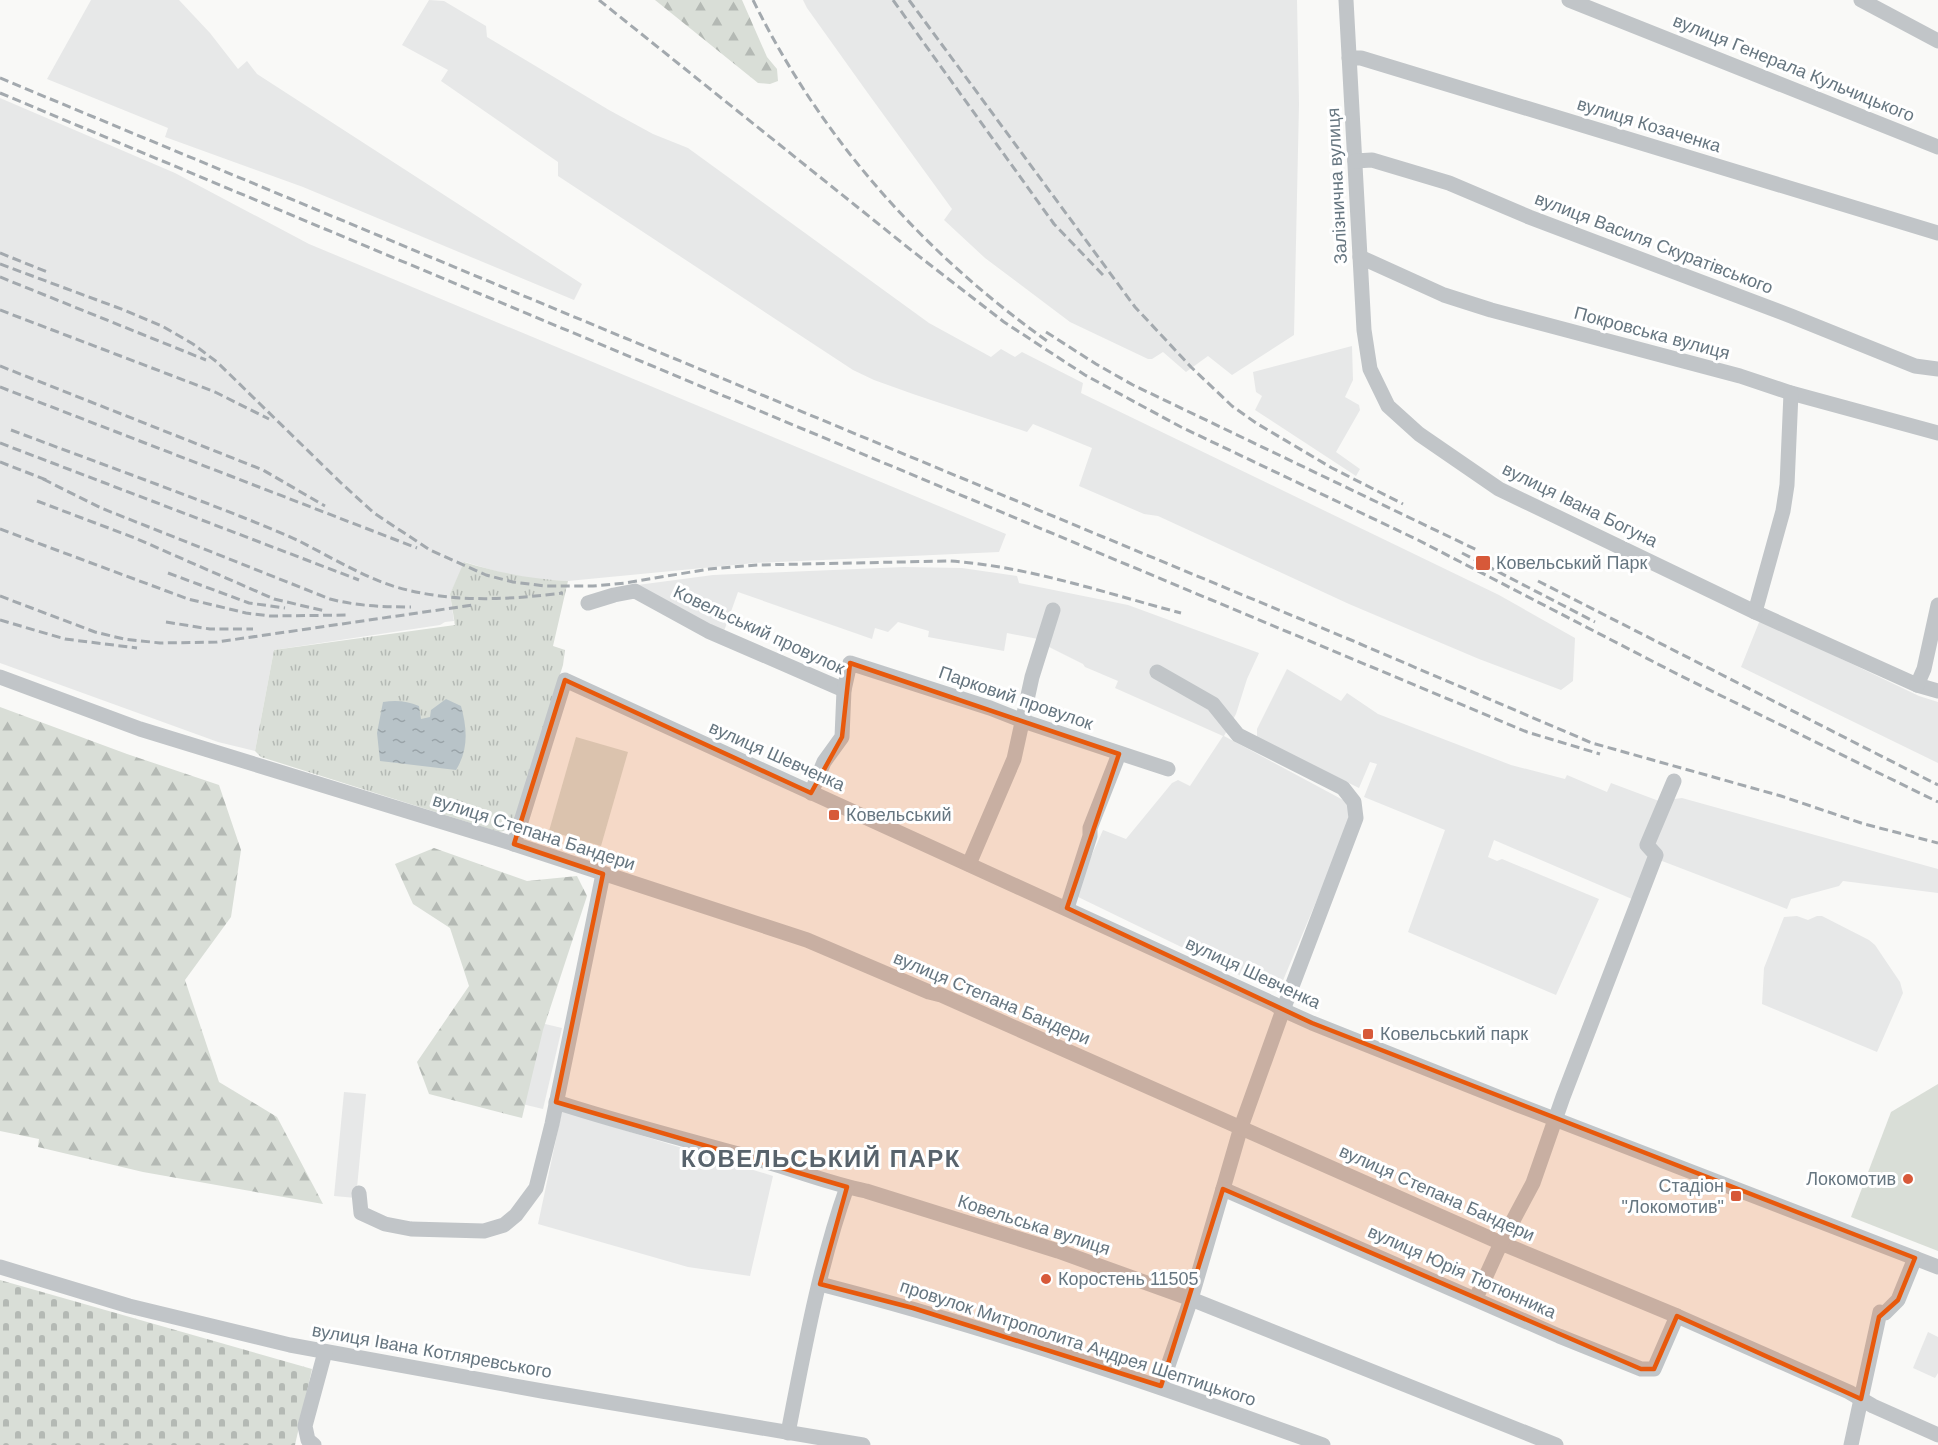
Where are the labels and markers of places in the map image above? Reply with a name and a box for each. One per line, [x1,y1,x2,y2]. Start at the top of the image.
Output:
place label: Ковельський Парк [1496,553,1647,573]
marker: Ковельський Парк [1474,554,1492,572]
place label: Ковельський [846,805,952,825]
marker: Ковельський [827,808,841,822]
place label: Ковельський парк [1380,1024,1528,1044]
marker: Ковельський парк [1361,1027,1375,1041]
place label: Локомотив [1806,1169,1896,1189]
marker: Локомотив [1901,1172,1915,1186]
place label: Стадіон "Локомотив" [1621,1176,1724,1217]
marker: Стадіон "Локомотив" [1729,1189,1743,1203]
place label: Коростень 11505 [1058,1269,1199,1289]
marker: Коростень 11505 [1039,1272,1053,1286]

